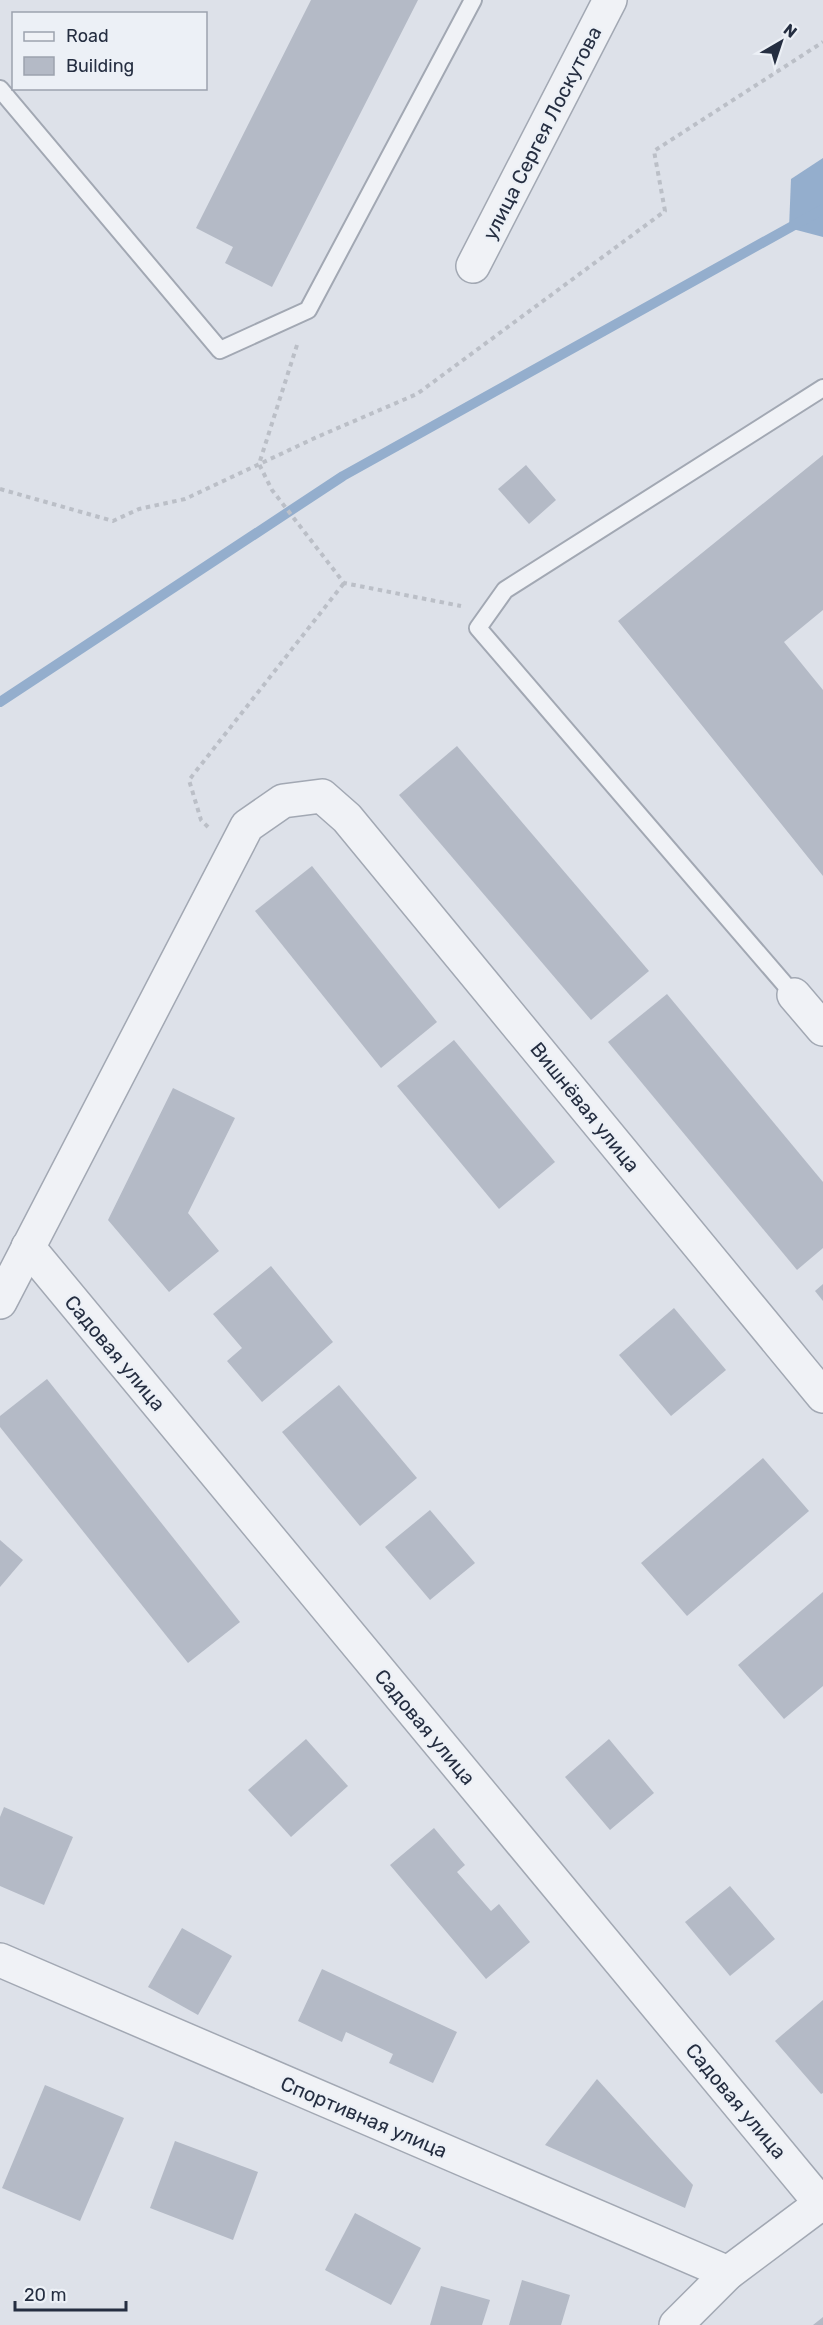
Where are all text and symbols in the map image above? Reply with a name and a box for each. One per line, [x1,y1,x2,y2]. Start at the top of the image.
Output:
legend [12,12,207,90]
north arrow [751,12,811,72]
text: N [780,20,801,42]
street label: улица Сергея Лоскутова [478,22,606,244]
text: Road [66,25,109,47]
text: Building [66,55,134,77]
street label: Вишнёвая улица [525,1037,645,1177]
street label: Садовая улица [60,1290,170,1416]
street label: Садовая улица [370,1664,480,1790]
street label: Садовая улица [681,2038,791,2164]
street label: Спортивная улица [277,2071,451,2163]
scale bar [15,2274,126,2312]
text: 20 m [24,2284,66,2306]

